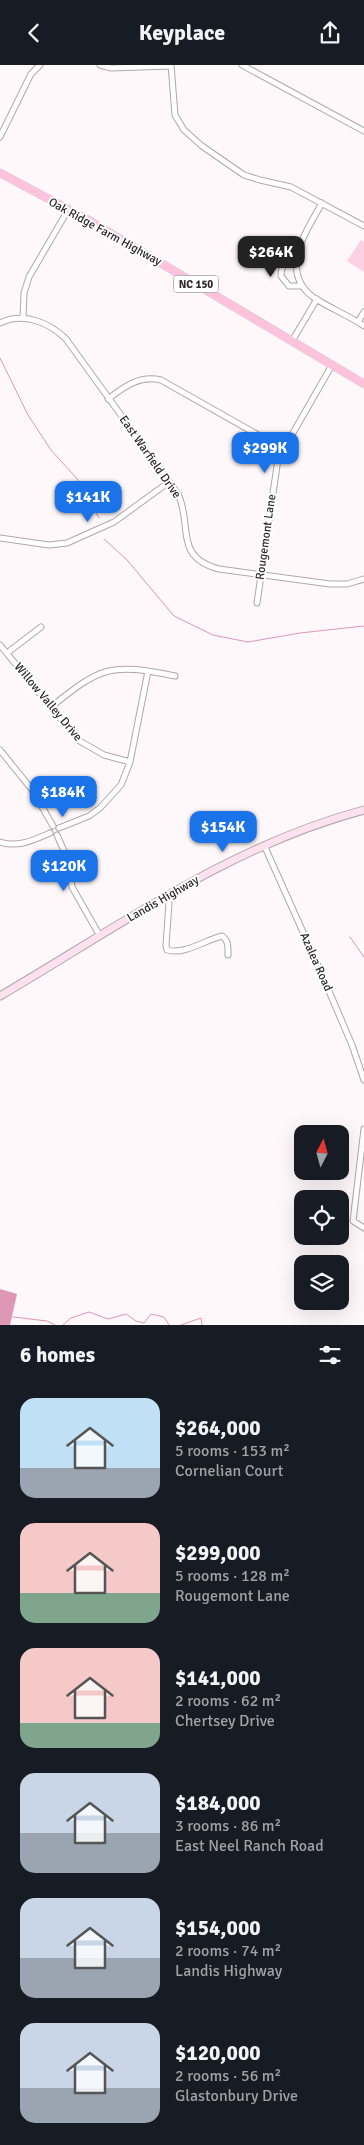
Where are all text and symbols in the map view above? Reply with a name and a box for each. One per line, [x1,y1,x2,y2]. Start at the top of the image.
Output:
icon: back [20,19,48,47]
text: Keyplace [139,19,225,46]
icon: share [316,19,344,47]
street label: Oak Ridge Farm Highway [46,195,165,270]
pin: $264K [236,235,306,278]
text: $264K [249,242,293,262]
road number: NC 150 [174,275,218,293]
street label: East Warfield Drive [116,413,184,501]
pin: $299K [230,431,300,474]
text: $299K [243,438,287,458]
pin: $141K [53,481,123,523]
text: $141K [66,487,110,507]
street label: Rougemont Lane [253,493,279,581]
street label: Willow Valley Drive [11,660,85,744]
pin: $184K [28,775,98,818]
text: $184K [41,782,85,802]
pin: $154K [188,811,258,853]
text: $154K [201,817,245,837]
pin: $120K [29,849,99,892]
text: $120K [42,856,86,876]
street label: Landis Highway [124,872,202,926]
street label: Azalea Road [296,930,336,994]
north arrow [294,1125,349,1180]
map controls [294,1125,349,1310]
button: locate [294,1190,349,1245]
button: layers [294,1255,349,1310]
icon: filters [316,1341,344,1369]
text: 6 homes [20,1342,95,1368]
text: $264,000 [175,1415,261,1441]
icon: home [60,1418,120,1478]
text: 5 rooms · 153 m² [175,1441,290,1461]
text: Cornelian Court [175,1461,283,1481]
text: $299,000 [175,1540,261,1566]
icon: home [60,1543,120,1603]
text: 5 rooms · 128 m² [175,1566,290,1586]
text: Rougemont Lane [175,1586,290,1606]
text: $141,000 [175,1665,261,1691]
icon: home [60,1668,120,1728]
text: 2 rooms · 62 m² [175,1691,281,1711]
text: Chertsey Drive [175,1711,275,1731]
text: $184,000 [175,1790,261,1816]
icon: home [60,1793,120,1853]
text: 3 rooms · 86 m² [175,1816,281,1836]
text: East Neel Ranch Road [175,1836,324,1856]
text: $154,000 [175,1915,261,1941]
icon: home [60,1918,120,1978]
text: 2 rooms · 74 m² [175,1941,281,1961]
text: Landis Highway [175,1961,282,1981]
text: $120,000 [175,2040,261,2066]
icon: home [60,2043,120,2103]
text: 2 rooms · 56 m² [175,2066,281,2086]
text: Glastonbury Drive [175,2086,298,2106]

